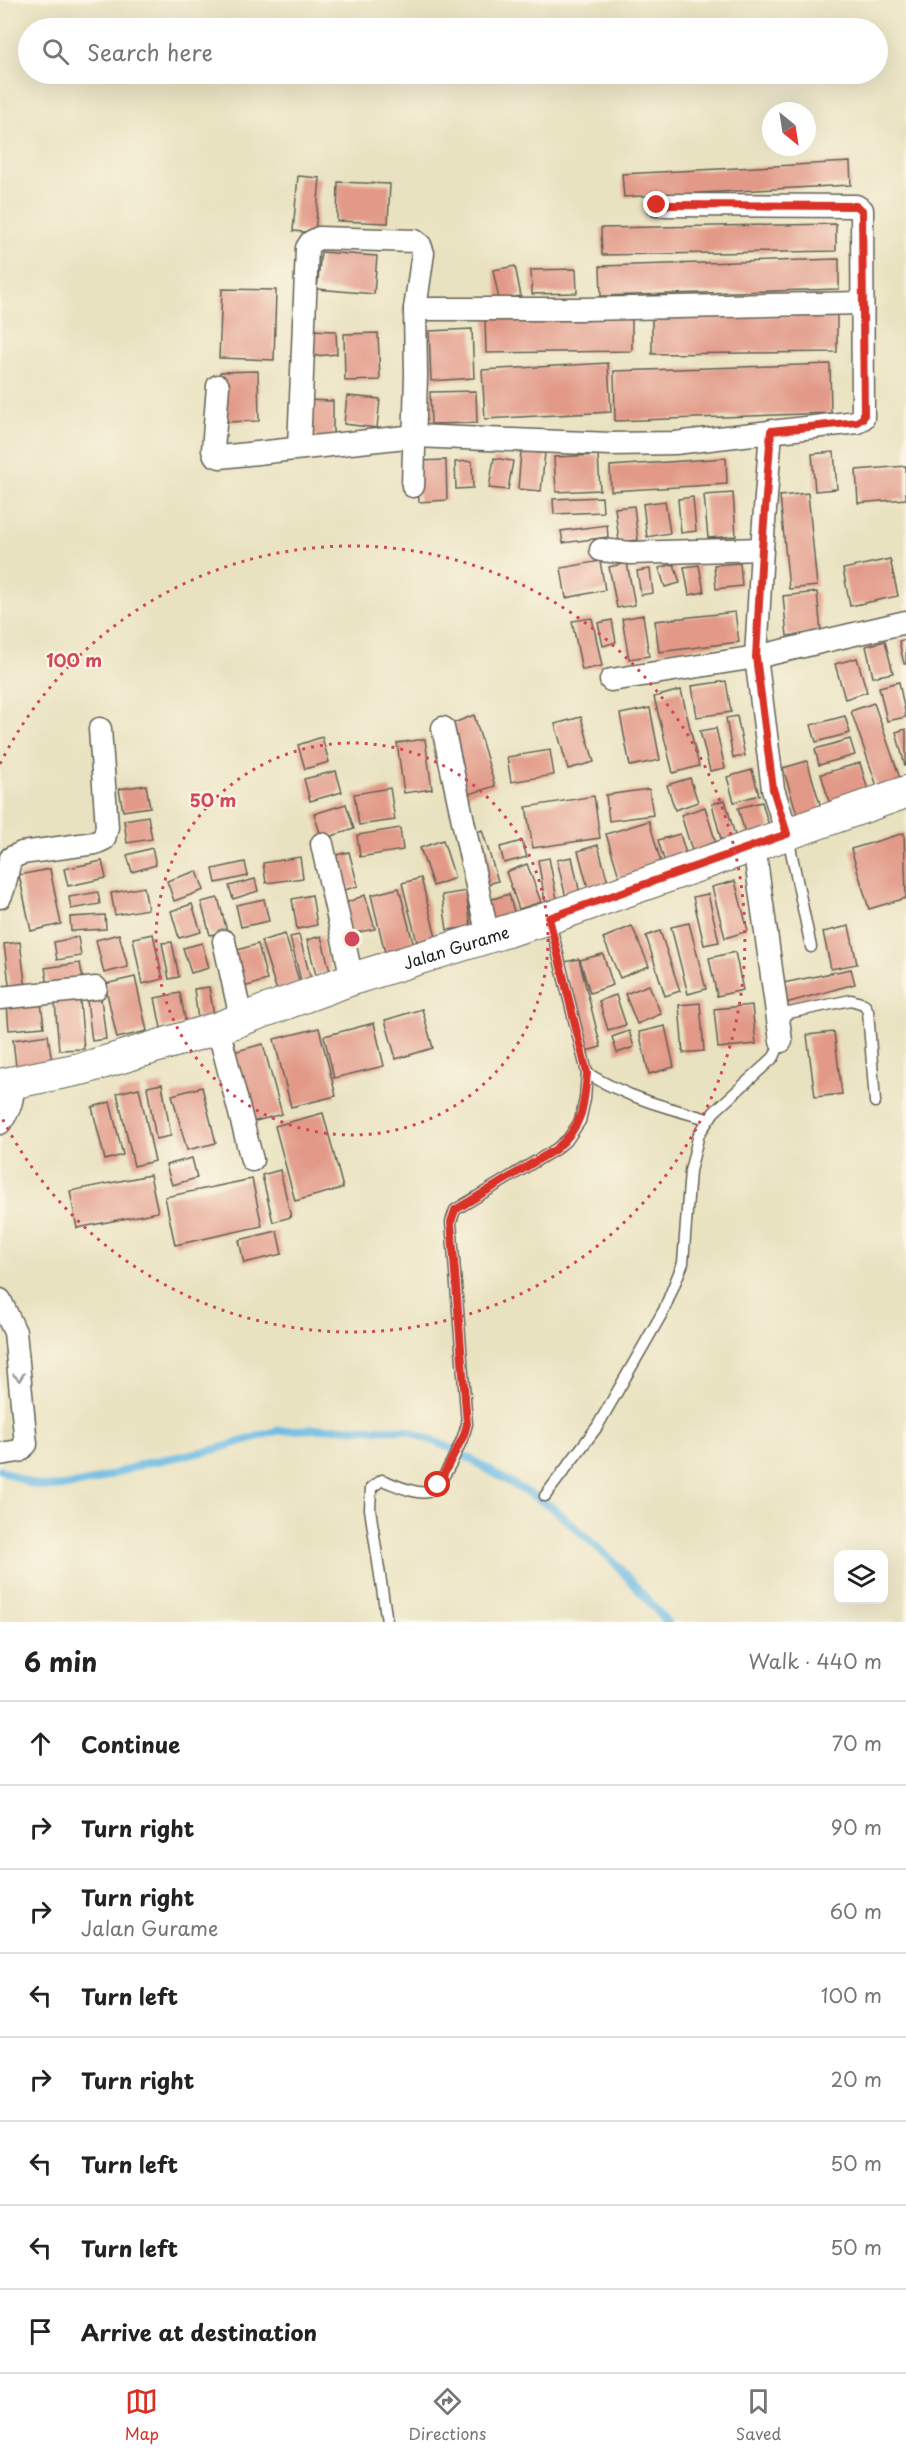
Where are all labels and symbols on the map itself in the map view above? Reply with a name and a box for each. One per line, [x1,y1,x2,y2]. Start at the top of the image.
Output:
north arrow [762,102,816,156]
route end [643,191,669,217]
text: 100 m [46,646,102,673]
text: 50 m [190,786,236,813]
street label: Jalan Gurame [400,919,512,975]
centre of rings [342,929,362,949]
one-way arrow [12,1372,25,1381]
route start [424,1471,450,1497]

